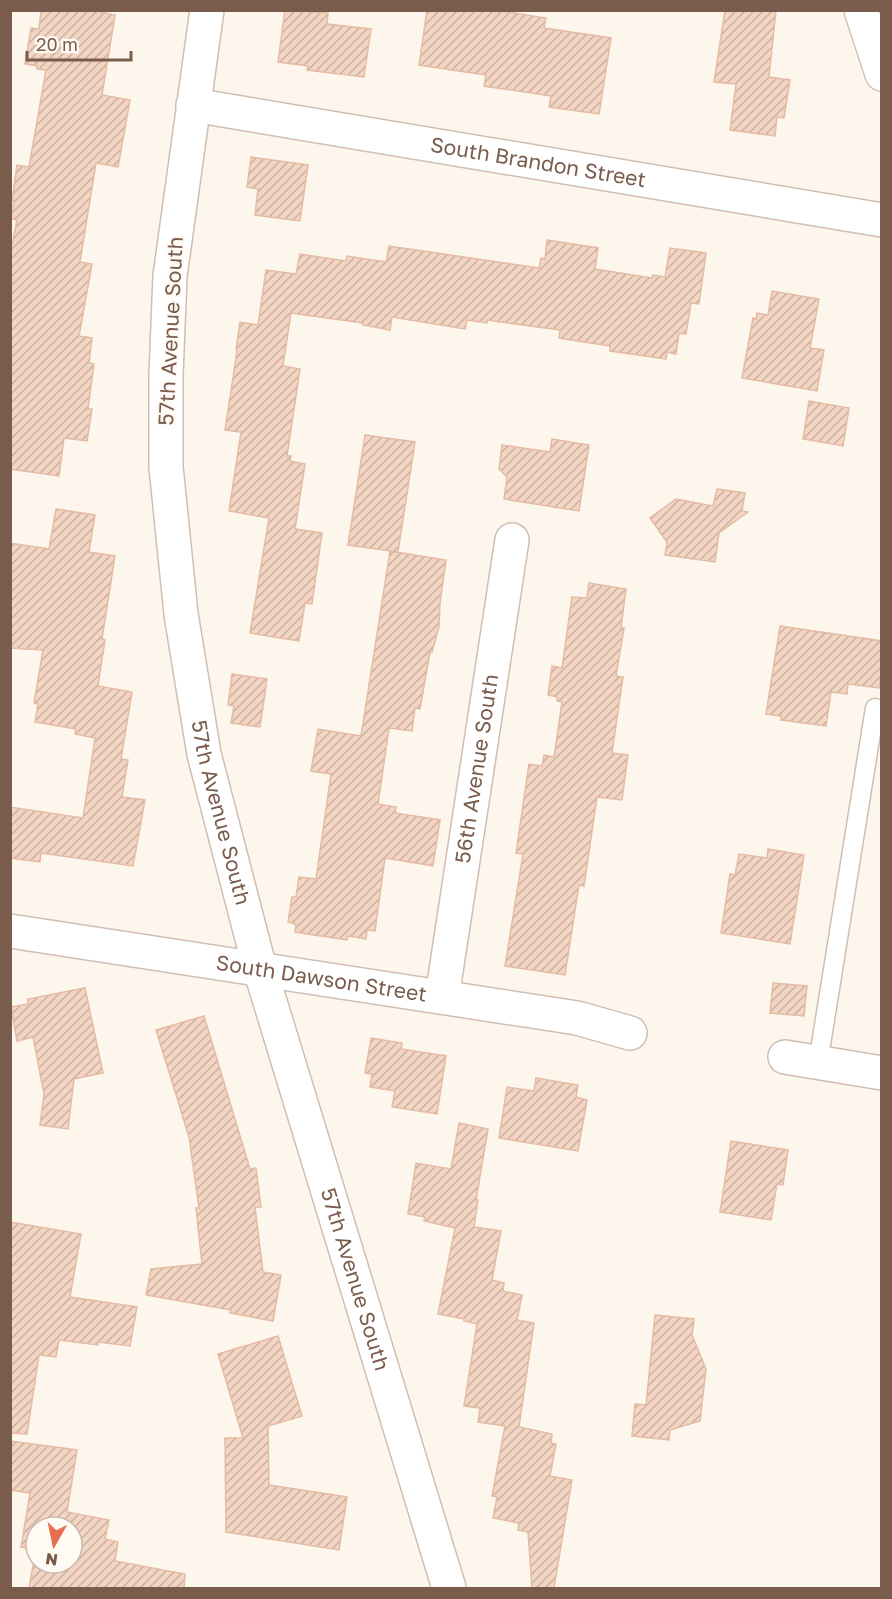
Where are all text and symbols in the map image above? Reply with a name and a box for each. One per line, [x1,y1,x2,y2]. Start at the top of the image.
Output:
scale bar [27,24,130,62]
text: 20 m [36,33,78,55]
street label: South Brandon Street [429,131,648,192]
street label: 57th Avenue South [152,236,188,426]
street label: 56th Avenue South [449,672,503,865]
street label: 57th Avenue South [187,718,257,907]
street label: South Dawson Street [214,949,429,1007]
street label: 57th Avenue South [316,1185,396,1373]
north arrow [24,1515,84,1575]
text: N [44,1549,59,1571]

